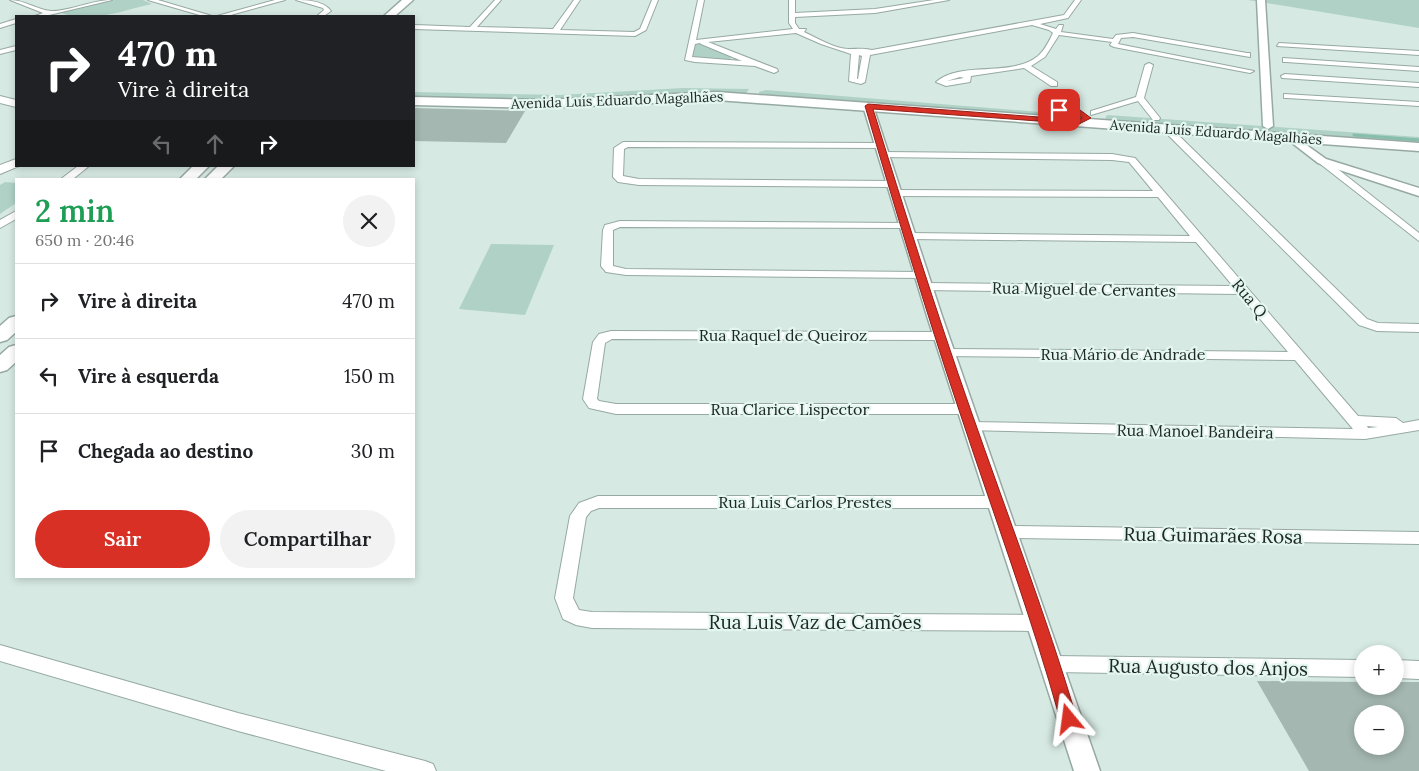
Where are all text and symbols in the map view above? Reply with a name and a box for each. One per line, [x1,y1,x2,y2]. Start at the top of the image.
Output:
text: 470 m [118,31,217,76]
icon: right [35,35,100,100]
text: Vire à direita [118,75,249,103]
street label: Avenida Luís Eduardo Magalhães [509,87,724,113]
pin [1038,89,1080,131]
icon: arrive [1045,96,1073,124]
street label: Avenida Luís Eduardo Magalhães [1108,116,1323,148]
icon: left [148,130,176,158]
icon: ahead [201,130,229,158]
icon: right [254,130,282,158]
text: 2 min [35,192,114,230]
button: close [343,195,395,247]
text: 650 m · 20:46 [35,230,134,250]
street label: Rua Q [1228,274,1272,322]
street label: Rua Miguel de Cervantes [992,277,1176,301]
icon: right [35,287,63,315]
text: Vire à direita [78,289,197,313]
text: 470 m [342,289,395,313]
street label: Rua Raquel de Queiroz [699,325,867,345]
street label: Rua Mário de Andrade [1040,344,1206,364]
icon: left [35,362,63,390]
text: Vire à esquerda [78,364,219,388]
text: 150 m [344,364,395,388]
street label: Rua Clarice Lispector [711,399,869,419]
street label: Rua Manoel Bandeira [1116,420,1274,442]
icon: arrive [35,437,63,465]
text: Chegada ao destino [78,439,253,463]
text: 30 m [351,439,395,463]
street label: Rua Luis Carlos Prestes [718,492,892,512]
button: Sair [35,510,210,568]
button: Compartilhar [220,510,395,568]
street label: Rua Guimarães Rosa [1123,521,1303,549]
street label: Rua Luis Vaz de Camões [709,610,922,634]
map controls [1354,645,1404,755]
button: + [1354,645,1404,695]
street label: Rua Augusto dos Anjos [1108,653,1308,681]
position arrow [1042,692,1094,744]
button: − [1354,705,1404,755]

